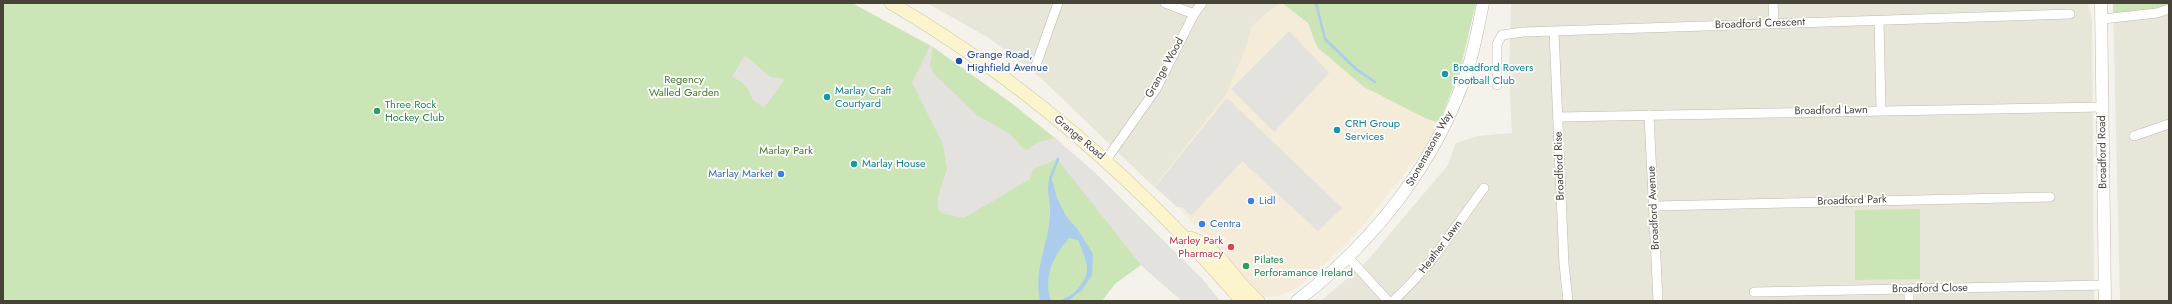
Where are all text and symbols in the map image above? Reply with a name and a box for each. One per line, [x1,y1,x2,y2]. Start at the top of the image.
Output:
street label: Broadford Crescent [1715,16,1805,32]
street label: Grange Wood [1143,36,1187,100]
place label: Grange Road, Highfield Avenue [967,48,1048,74]
marker: Grange Road, Highfield Avenue [954,56,964,66]
place label: Broadford Rovers Football Club [1453,61,1533,87]
marker: Broadford Rovers Football Club [1440,69,1450,79]
park label: Regency Walled Garden [649,73,719,99]
place label: Marlay Craft Courtyard [835,84,891,110]
marker: Marlay Craft Courtyard [822,92,832,102]
place label: Three Rock Hockey Club [385,98,445,124]
street label: Broadford Lawn [1794,104,1868,118]
marker: Three Rock Hockey Club [372,106,382,116]
street label: Stonemasons Way [1404,109,1456,189]
street label: Grange Road [1051,113,1107,163]
street label: Broadford Road [2096,115,2110,189]
place label: CRH Group Services [1345,117,1400,143]
marker: CRH Group Services [1332,125,1342,135]
street label: Broadford Rise [1552,131,1568,201]
park label: Marlay Park [759,144,813,158]
place label: Marlay House [862,157,926,171]
marker: Marlay House [849,159,859,169]
street label: Broadford Avenue [1645,166,1663,250]
place label: Marlay Market [708,167,773,181]
marker: Marlay Market [776,169,786,179]
street label: Broadford Park [1817,193,1887,209]
place label: Lidl [1259,194,1276,208]
marker: Lidl [1246,196,1256,206]
place label: Centra [1210,217,1241,231]
street label: Heather Lawn [1417,218,1465,276]
marker: Centra [1197,219,1207,229]
place label: Marley Park Pharmacy [1169,234,1223,260]
marker: Marley Park Pharmacy [1226,242,1236,252]
place label: Pilates Perforamance Ireland [1254,253,1353,279]
marker: Pilates Perforamance Ireland [1241,261,1251,271]
street label: Broadford Close [1892,282,1968,296]

